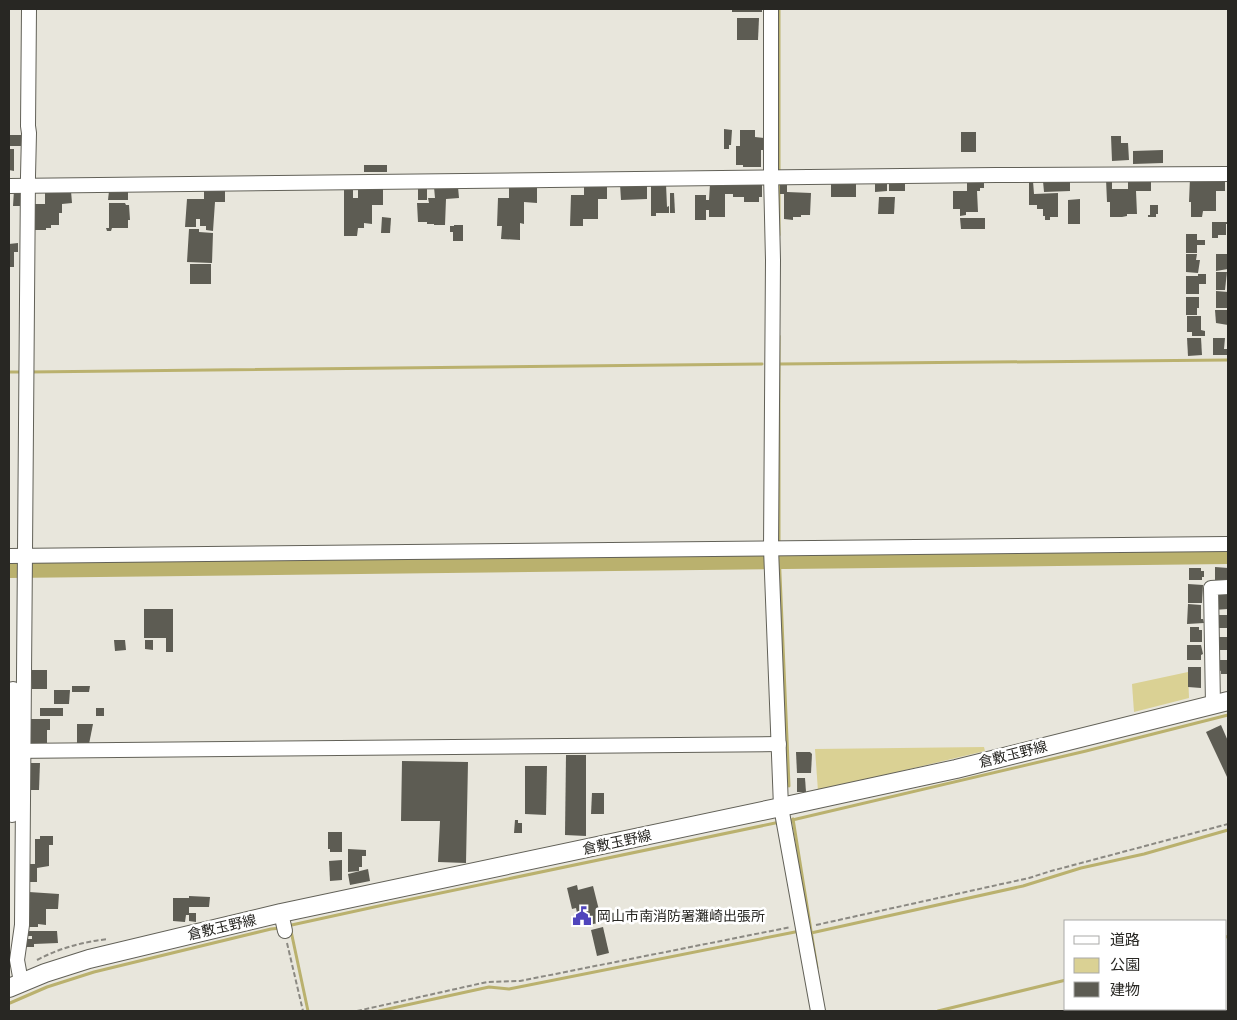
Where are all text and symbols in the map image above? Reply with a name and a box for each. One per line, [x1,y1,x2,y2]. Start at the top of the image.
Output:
street label: 倉敷玉野線 [977,738,1049,770]
street label: 倉敷玉野線 [581,827,653,857]
public building icon: 岡山市南消防署灘崎出張所 [571,905,593,927]
place label: 岡山市南消防署灘崎出張所 [597,908,765,924]
street label: 倉敷玉野線 [186,911,258,943]
legend [1064,920,1227,1010]
text: 道路 [1110,931,1140,949]
text: 公園 [1110,956,1140,974]
text: 建物 [1110,981,1140,999]

